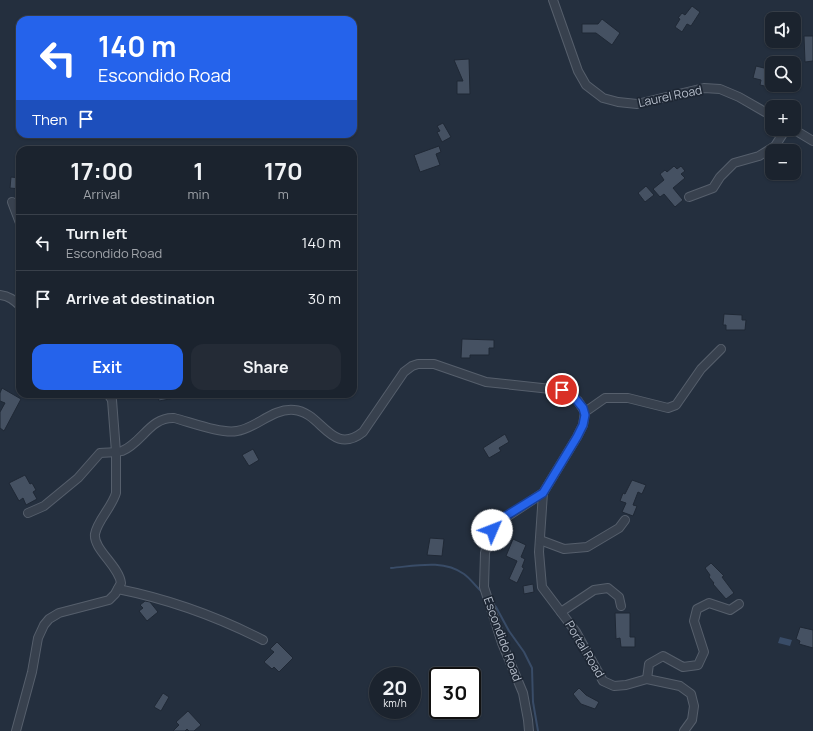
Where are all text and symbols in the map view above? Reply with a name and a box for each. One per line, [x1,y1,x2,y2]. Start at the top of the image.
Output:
map controls [765,12,801,180]
button: sound [765,12,801,48]
text: 140 m [98,27,177,65]
icon: left [32,32,84,84]
button: search [765,56,801,92]
text: Escondido Road [98,63,231,87]
street label: Laurel Road [637,81,703,111]
button: + [765,100,801,136]
icon: arrive [75,108,97,130]
text: Then [32,109,67,130]
button: − [765,144,801,180]
text: 17:00 [70,154,133,187]
text: 1 [193,154,204,187]
text: 170 [264,154,303,187]
text: Arrival [83,185,120,203]
text: min [188,185,209,203]
text: m [278,185,289,203]
text: Turn left [66,223,128,244]
icon: left [32,232,54,254]
text: 140 m [301,232,341,253]
text: Escondido Road [66,244,162,262]
icon: arrive [32,288,54,310]
text: Arrive at destination [66,288,215,309]
text: 30 m [308,288,341,309]
button: Exit [32,344,183,390]
button: Share [191,344,341,390]
pin [545,373,579,407]
icon: arrive [551,379,573,401]
position arrow [471,509,513,551]
street label: Escondido Road [480,594,526,684]
street label: Portal Road [561,617,609,681]
speed limit sign: 30 [429,667,481,719]
text: 20 [382,674,408,701]
text: km/h [383,696,407,710]

